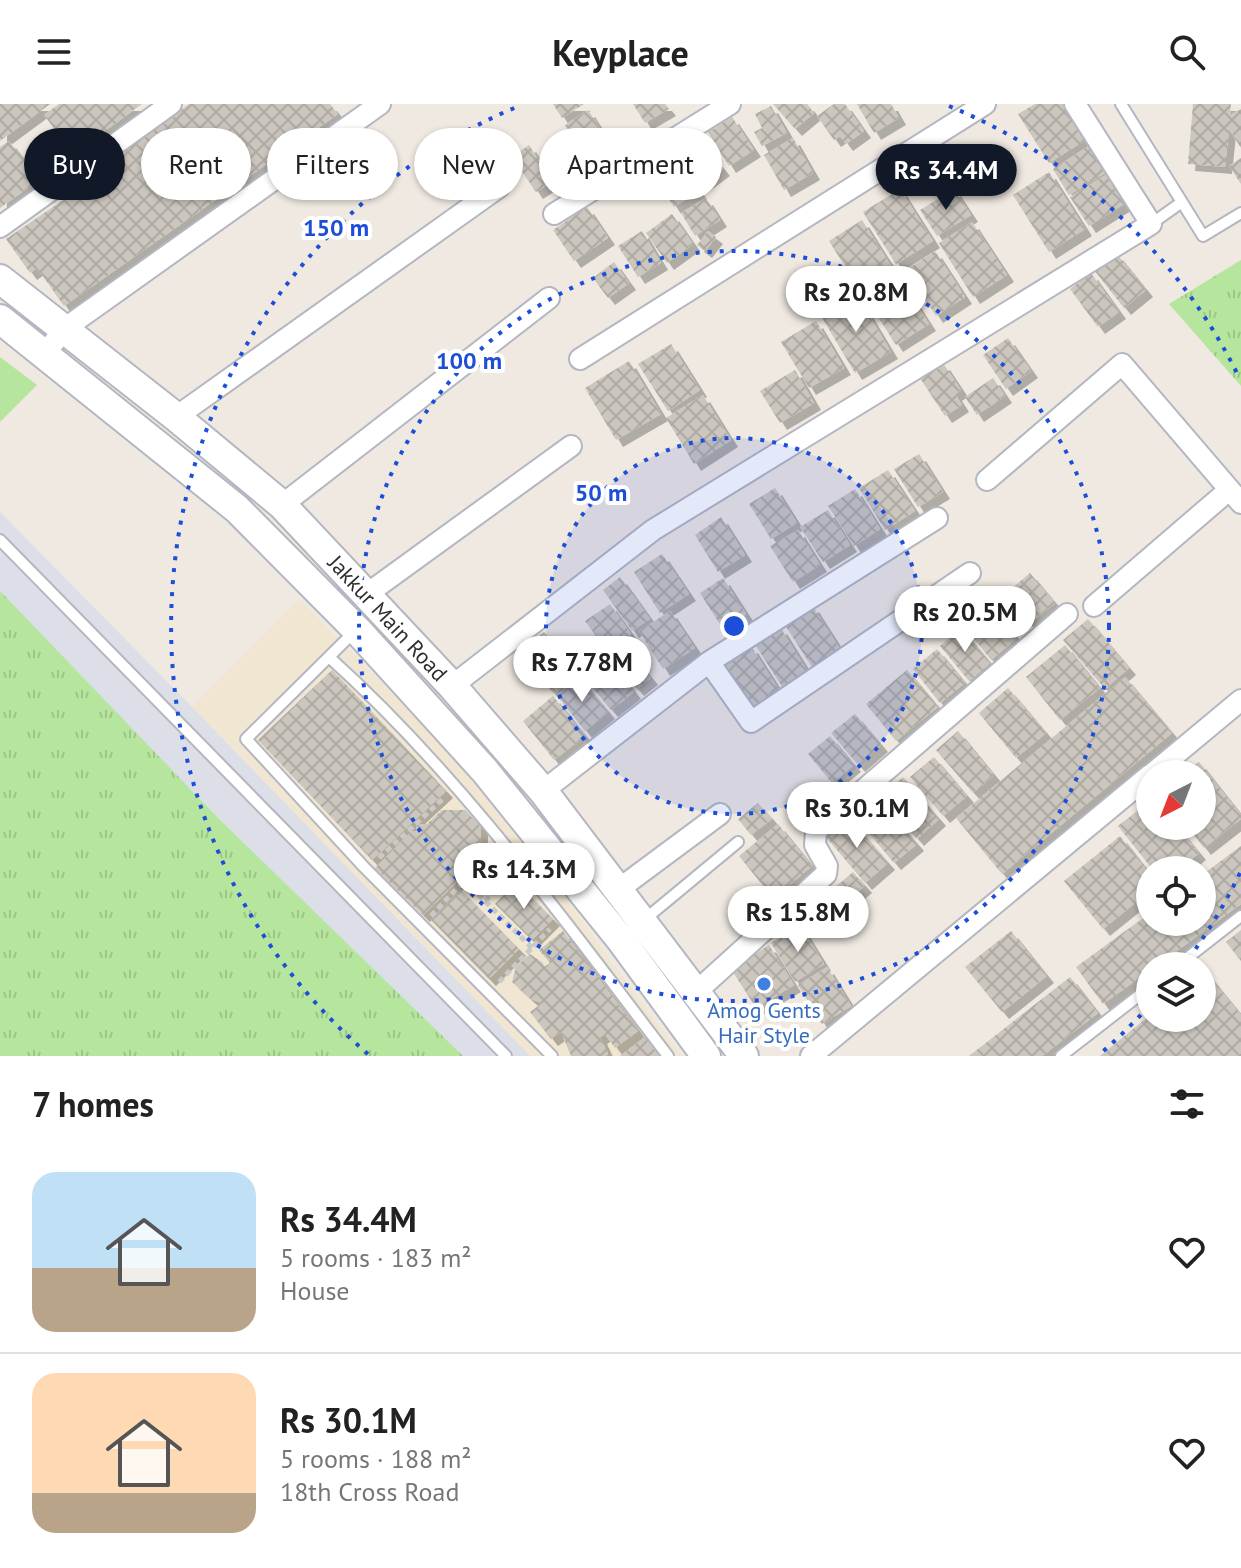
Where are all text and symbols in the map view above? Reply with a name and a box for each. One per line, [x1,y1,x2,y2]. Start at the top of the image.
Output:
text: Keyplace [552,29,689,76]
icon: menu [32,30,76,74]
icon: search [1165,30,1209,74]
chip: Buy [24,128,125,200]
chip: Rent [141,128,251,200]
chip: Filters [267,128,398,200]
chip: New [414,128,523,200]
chip: Apartment [539,128,722,200]
pin: Rs 34.4M [863,144,1029,212]
text: Rs 34.4M [894,153,998,186]
text: 150 m [303,212,369,243]
pin: Rs 20.8M [773,266,939,334]
text: Rs 20.8M [804,275,908,308]
text: 100 m [436,345,502,376]
text: 50 m [575,477,627,508]
street label: Jakkur Main Road [322,548,454,687]
pin: Rs 20.5M [882,586,1048,654]
text: Rs 20.5M [913,595,1017,628]
centre of rings [720,612,748,640]
pin: Rs 7.78M [499,636,665,704]
text: Rs 7.78M [531,645,633,678]
north arrow [1136,760,1216,840]
map controls [1136,760,1216,1032]
pin: Rs 30.1M [774,782,940,850]
text: Rs 30.1M [805,791,909,824]
pin: Rs 14.3M [441,843,607,911]
text: Rs 14.3M [472,852,576,885]
button: locate [1136,856,1216,936]
pin: Rs 15.8M [715,886,881,954]
text: Rs 15.8M [746,895,850,928]
button: layers [1136,952,1216,1032]
marker: Amog Gents Hair Style [755,975,773,993]
place label: Amog Gents Hair Style [707,996,821,1049]
text: 7 homes [32,1082,154,1126]
icon: filters [1165,1082,1209,1126]
text: Rs 34.4M [280,1197,417,1241]
icon: home [96,1204,192,1300]
icon: heart [1165,1230,1209,1274]
text: 5 rooms · 183 m² [280,1241,472,1274]
text: House [280,1274,350,1307]
text: Rs 30.1M [280,1398,417,1442]
icon: home [96,1405,192,1501]
icon: heart [1165,1431,1209,1475]
text: 5 rooms · 188 m² [280,1442,472,1475]
text: 18th Cross Road [280,1475,459,1508]

